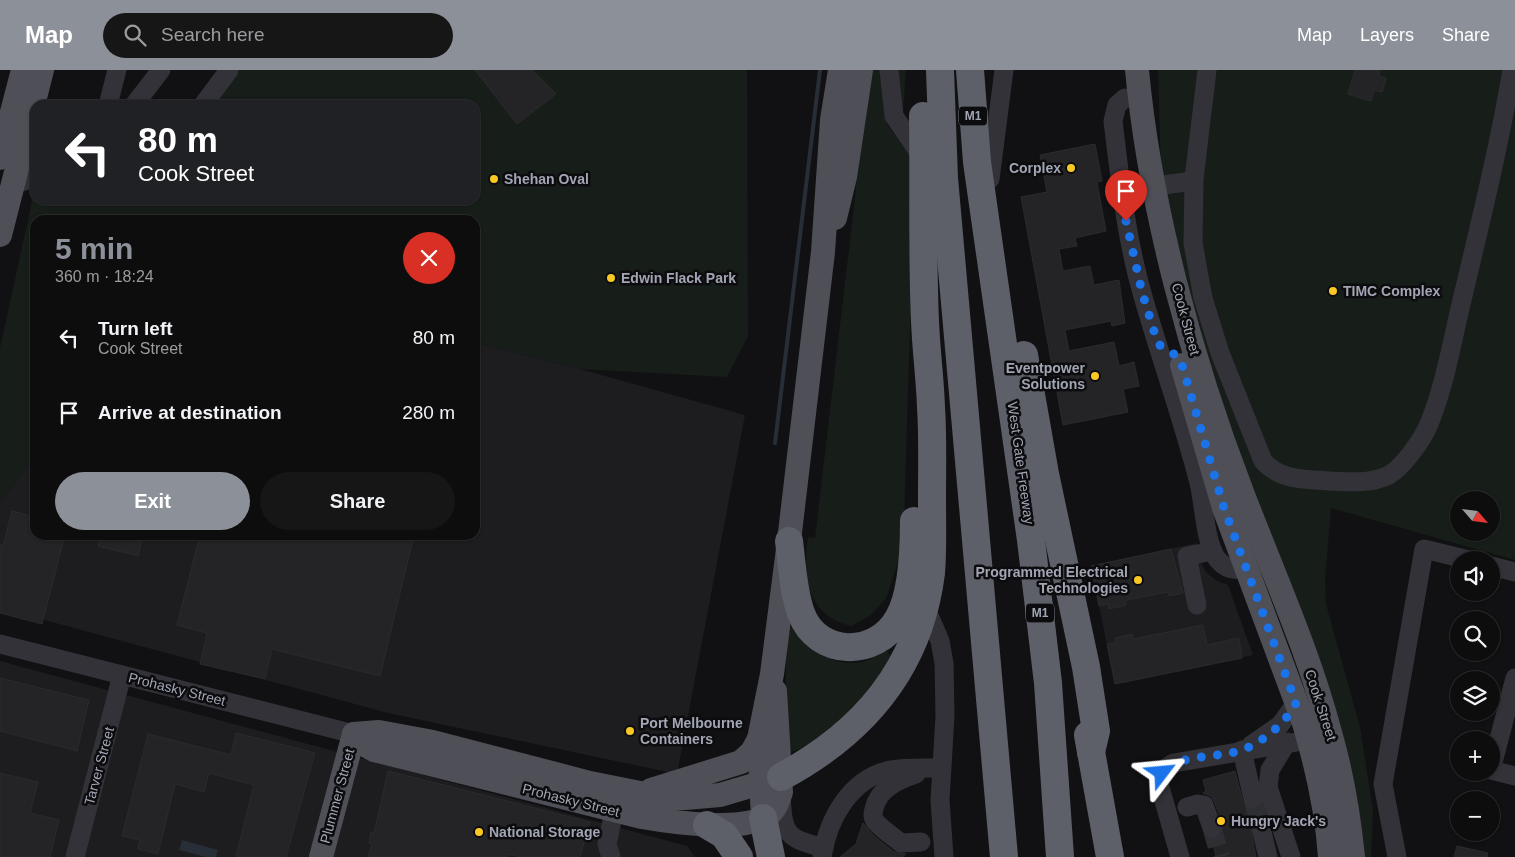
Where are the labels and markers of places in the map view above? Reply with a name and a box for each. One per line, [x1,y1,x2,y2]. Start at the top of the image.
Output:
place label: Corplex [1009,160,1061,176]
marker: Corplex [1065,162,1077,174]
pin [1105,170,1147,221]
place label: Shehan Oval [504,171,589,187]
marker: Shehan Oval [488,173,500,185]
place label: Edwin Flack Park [621,270,736,286]
marker: Edwin Flack Park [605,272,617,284]
place label: TIMC Complex [1343,283,1440,299]
marker: TIMC Complex [1327,285,1339,297]
place label: Eventpower Solutions [1006,360,1086,392]
marker: Eventpower Solutions [1089,370,1101,382]
place label: Programmed Electrical Technologies [975,564,1128,596]
marker: Programmed Electrical Technologies [1132,574,1144,586]
place label: Port Melbourne Containers [640,715,743,747]
marker: Port Melbourne Containers [624,725,636,737]
place label: Hungry Jack's [1231,813,1326,829]
marker: Hungry Jack's [1215,815,1227,827]
place label: National Storage [489,824,600,840]
marker: National Storage [473,826,485,838]

